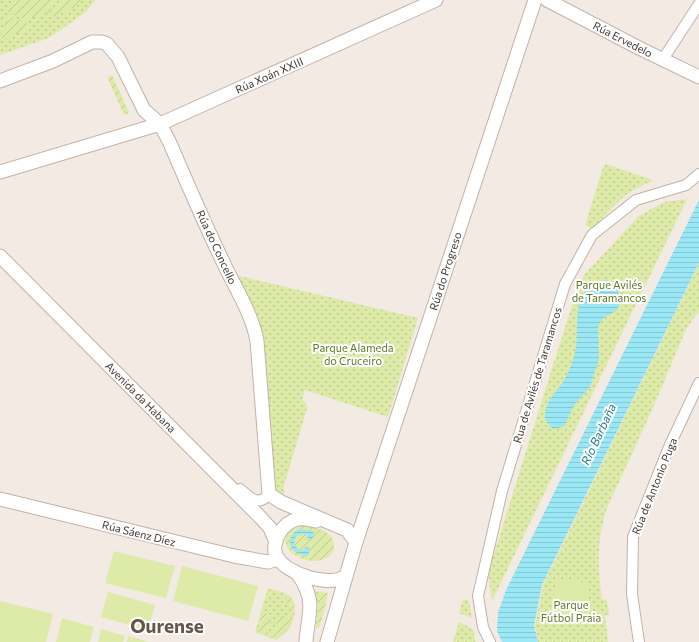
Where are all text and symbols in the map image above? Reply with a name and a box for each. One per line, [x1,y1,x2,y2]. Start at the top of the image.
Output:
street label: Rúa Ervedelo [591,18,655,60]
street label: Rúa Xoán XXIII [233,54,305,96]
street label: Rúa do Concello [194,208,240,286]
street label: Rúa do Progreso [426,230,464,312]
park label: Parque Avilés de Taramancos [572,278,646,304]
street label: Rua de Avilés de Taramancos [510,305,564,445]
park label: Parque Alameda do Cruceiro [313,341,394,367]
street label: Avenida da Habana [103,359,179,435]
water label: Río Barbaña [578,401,618,467]
street label: Rúa de Antonio Puga [629,436,679,536]
street label: Rúa Sáenz Díez [101,518,178,549]
park label: Parque Fútbol Praia [541,598,601,624]
district label: Ourense [130,614,204,637]

